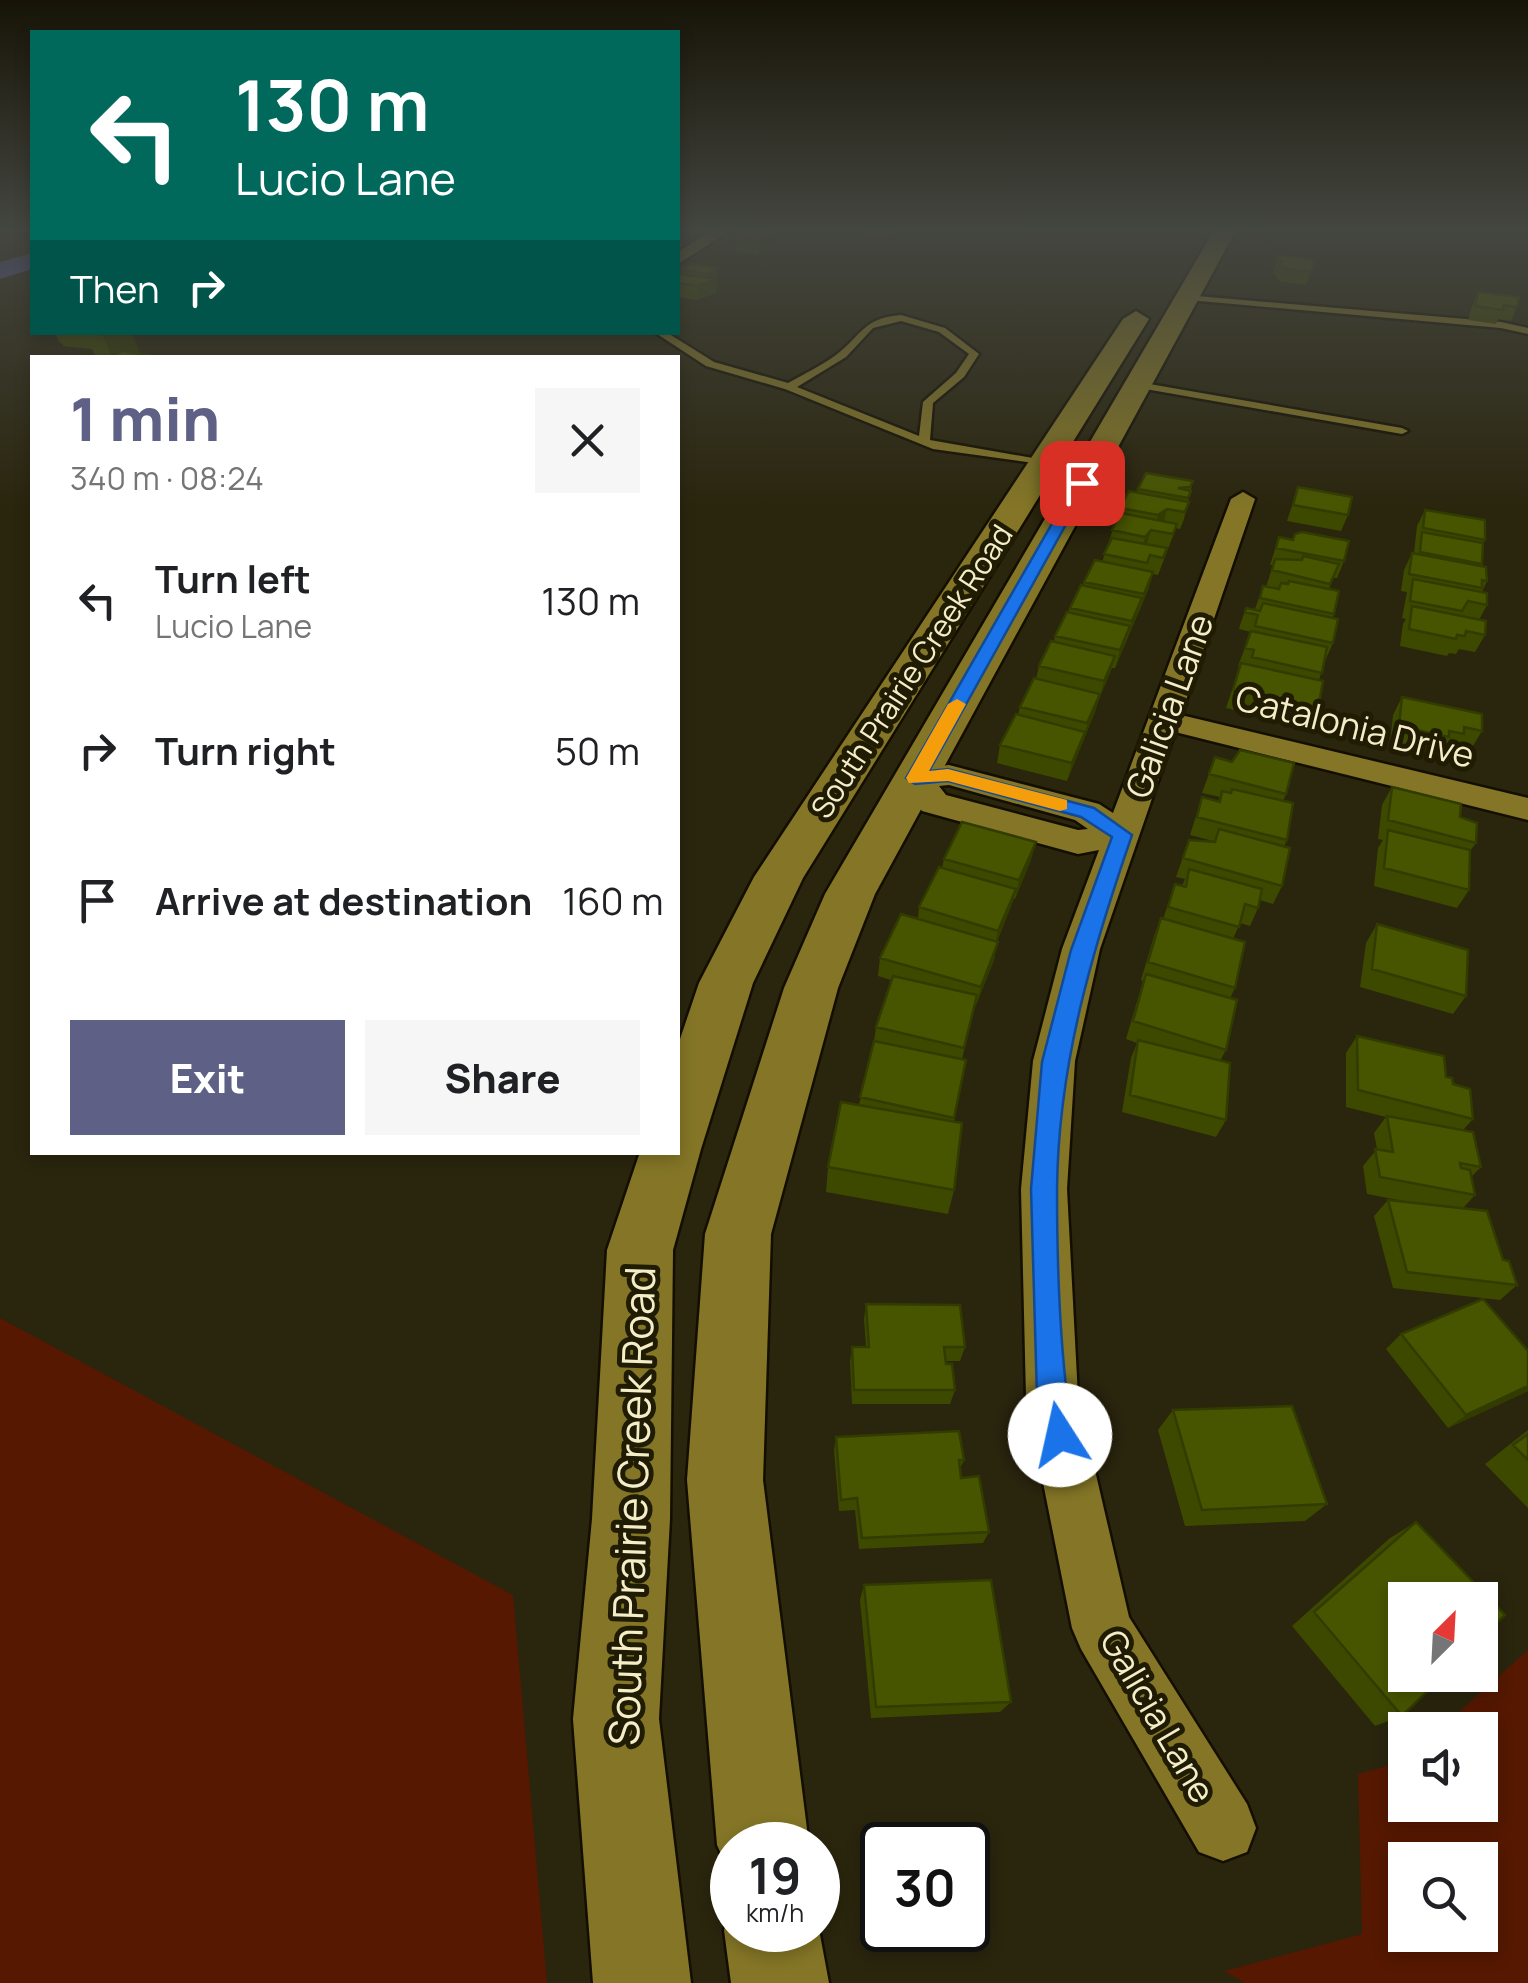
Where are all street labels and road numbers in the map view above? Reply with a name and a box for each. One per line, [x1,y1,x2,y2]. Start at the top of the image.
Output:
street label: South Prairie Creek Road [801,516,1021,826]
street label: Galicia Lane [1114,607,1224,805]
street label: Catalonia Drive [1231,673,1479,779]
street label: South Prairie Creek Road [594,1266,668,1746]
street label: Galicia Lane [1089,1621,1227,1811]

